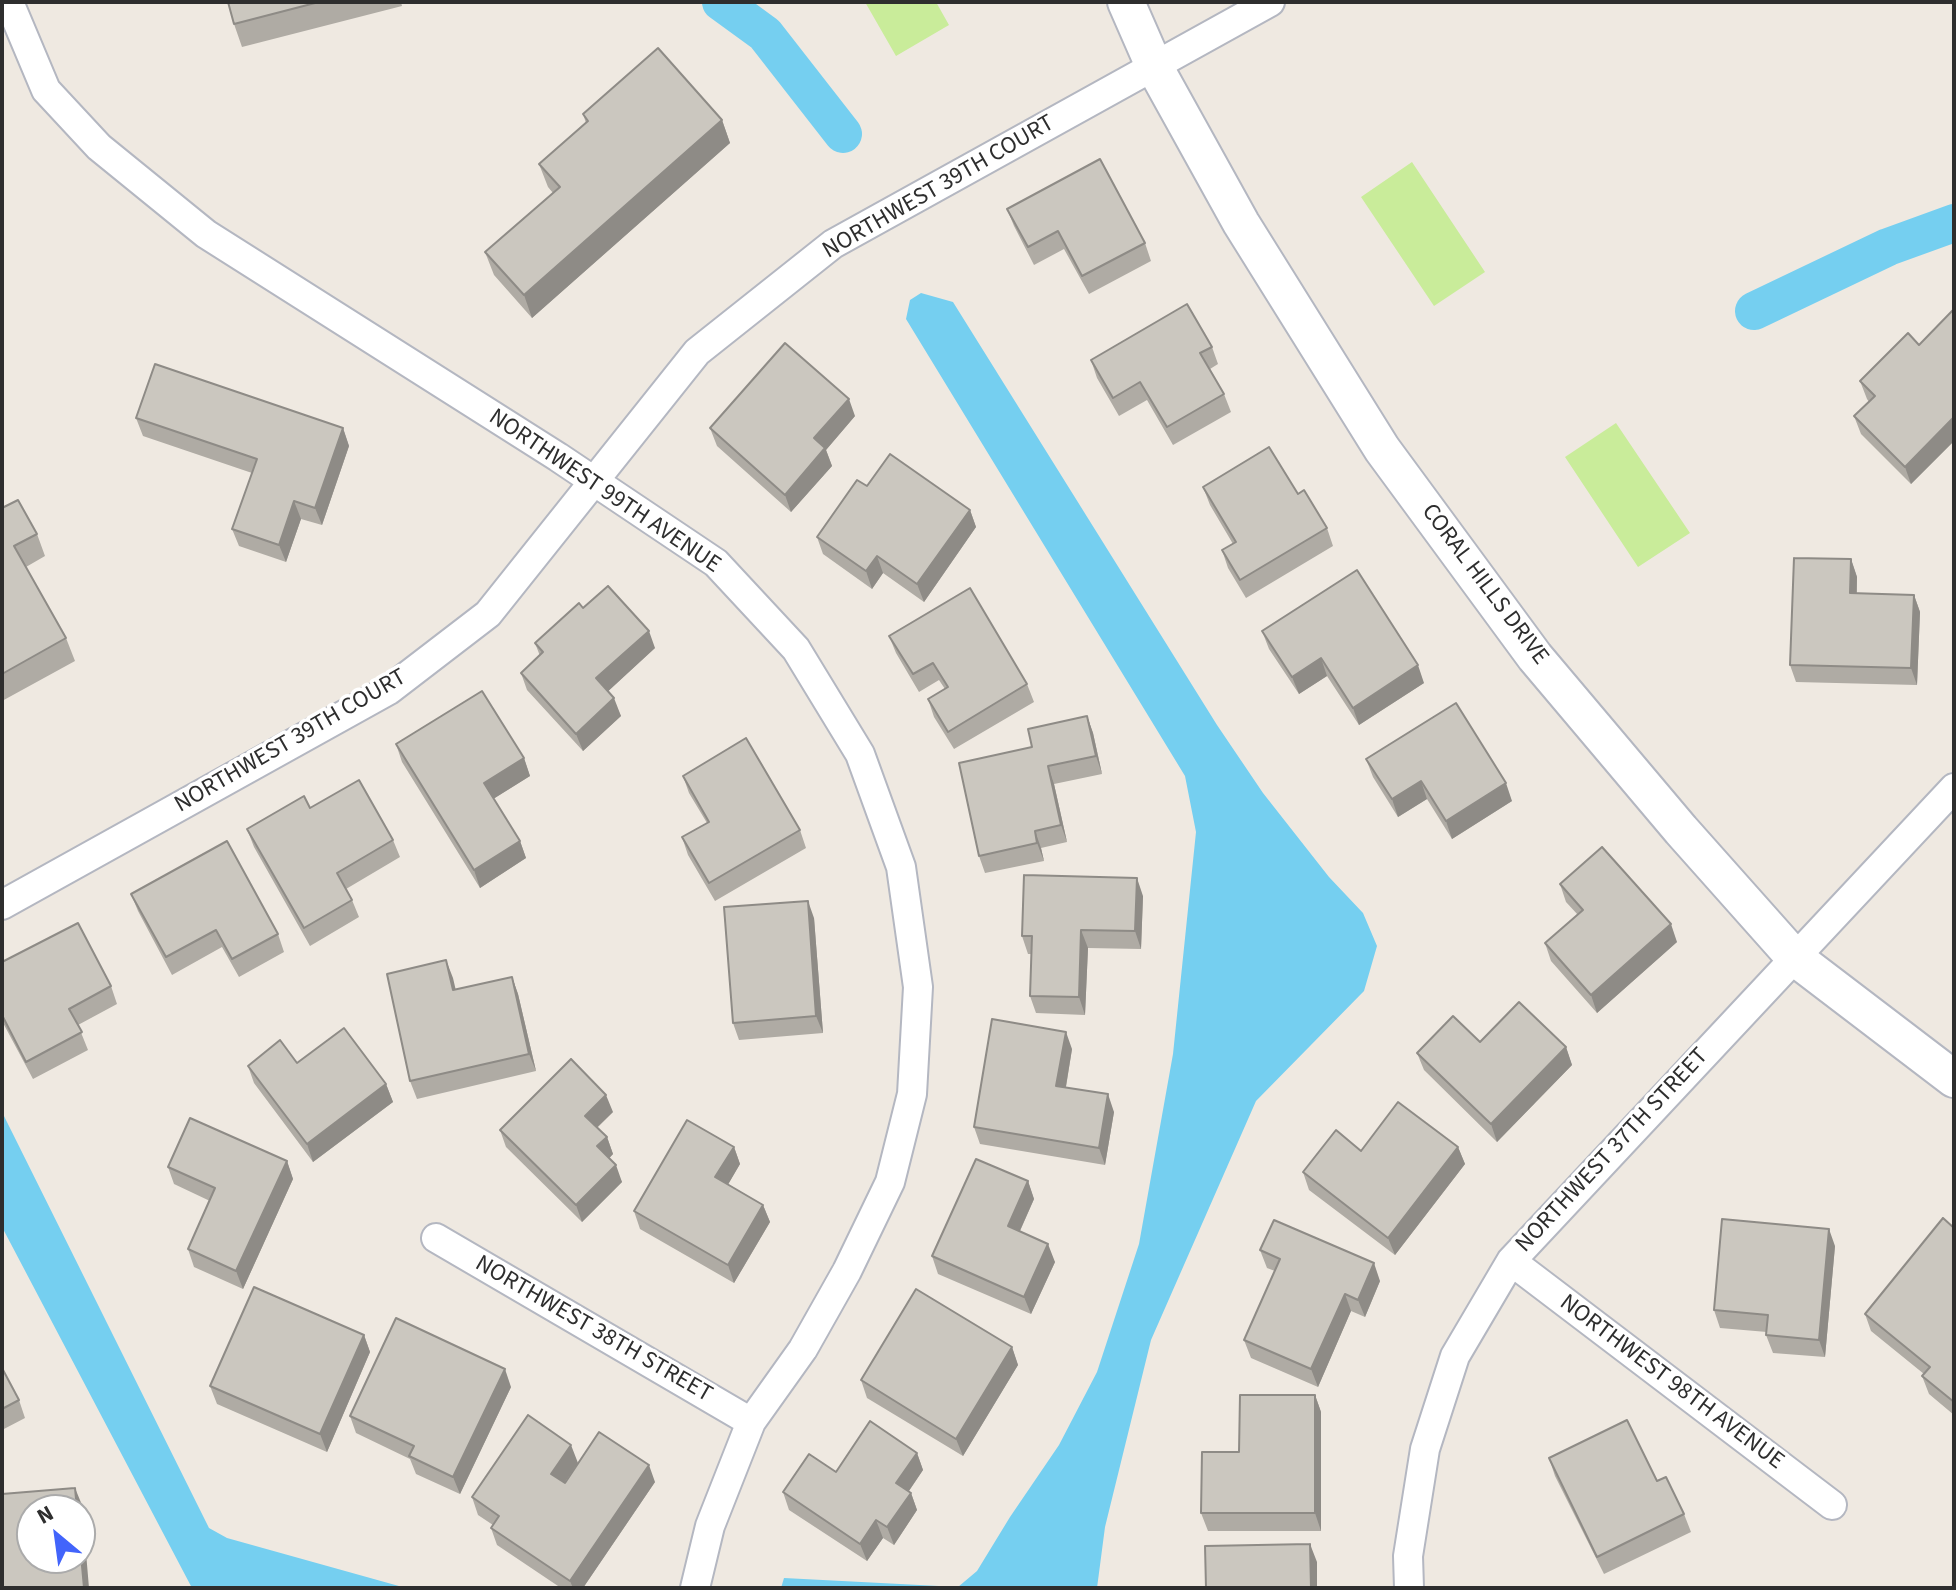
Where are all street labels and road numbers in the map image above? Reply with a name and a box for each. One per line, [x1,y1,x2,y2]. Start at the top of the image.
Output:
street label: NORTHWEST 39TH COURT [818,110,1060,266]
street label: NORTHWEST 99TH AVENUE [483,404,725,580]
street label: CORAL HILLS DRIVE [1414,499,1554,671]
street label: NORTHWEST 39TH COURT [170,664,412,820]
street label: NORTHWEST 37TH STREET [1511,1043,1715,1259]
street label: NORTHWEST 38TH STREET [469,1250,717,1410]
street label: NORTHWEST 98TH AVENUE [1553,1289,1789,1477]

